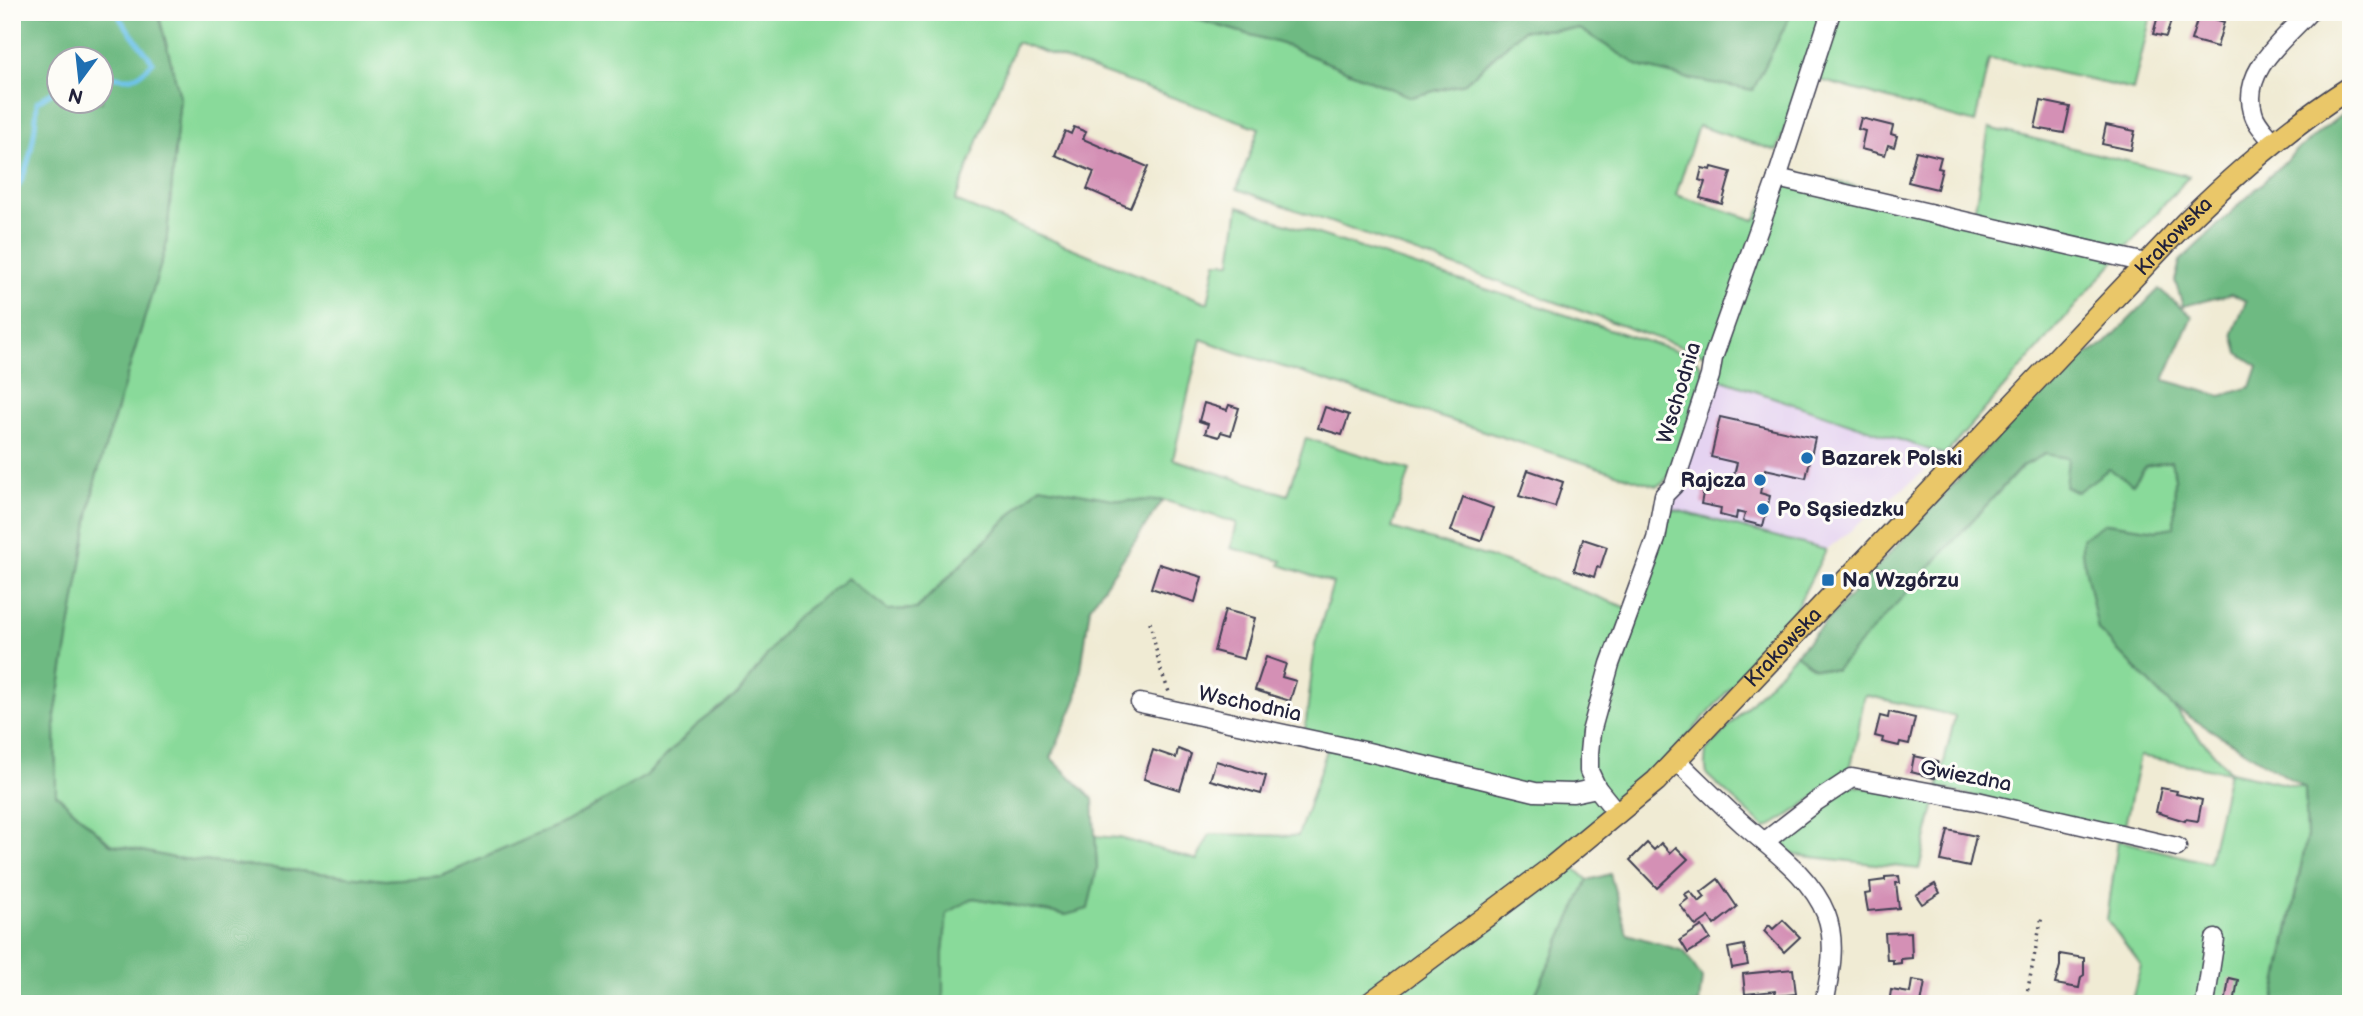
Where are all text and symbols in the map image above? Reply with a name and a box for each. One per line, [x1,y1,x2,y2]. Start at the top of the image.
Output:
north arrow [46,46,116,116]
text: N [66,82,86,108]
street label: Krakowska [2129,191,2217,281]
street label: Wschodnia [1652,339,1706,447]
place label: Bazarek Polski [1821,446,1962,471]
marker: Bazarek Polski [1799,450,1815,466]
place label: Rajcza [1681,468,1746,493]
marker: Rajcza [1752,472,1768,488]
place label: Po Sąsiedzku [1777,497,1904,522]
marker: Po Sąsiedzku [1755,501,1771,517]
place label: Na Wzgórzu [1842,568,1959,593]
marker: Na Wzgórzu [1820,572,1836,588]
street label: Krakowska [1739,602,1827,692]
street label: Wschodnia [1196,681,1304,727]
street label: Gwiezdna [1918,755,2014,797]

